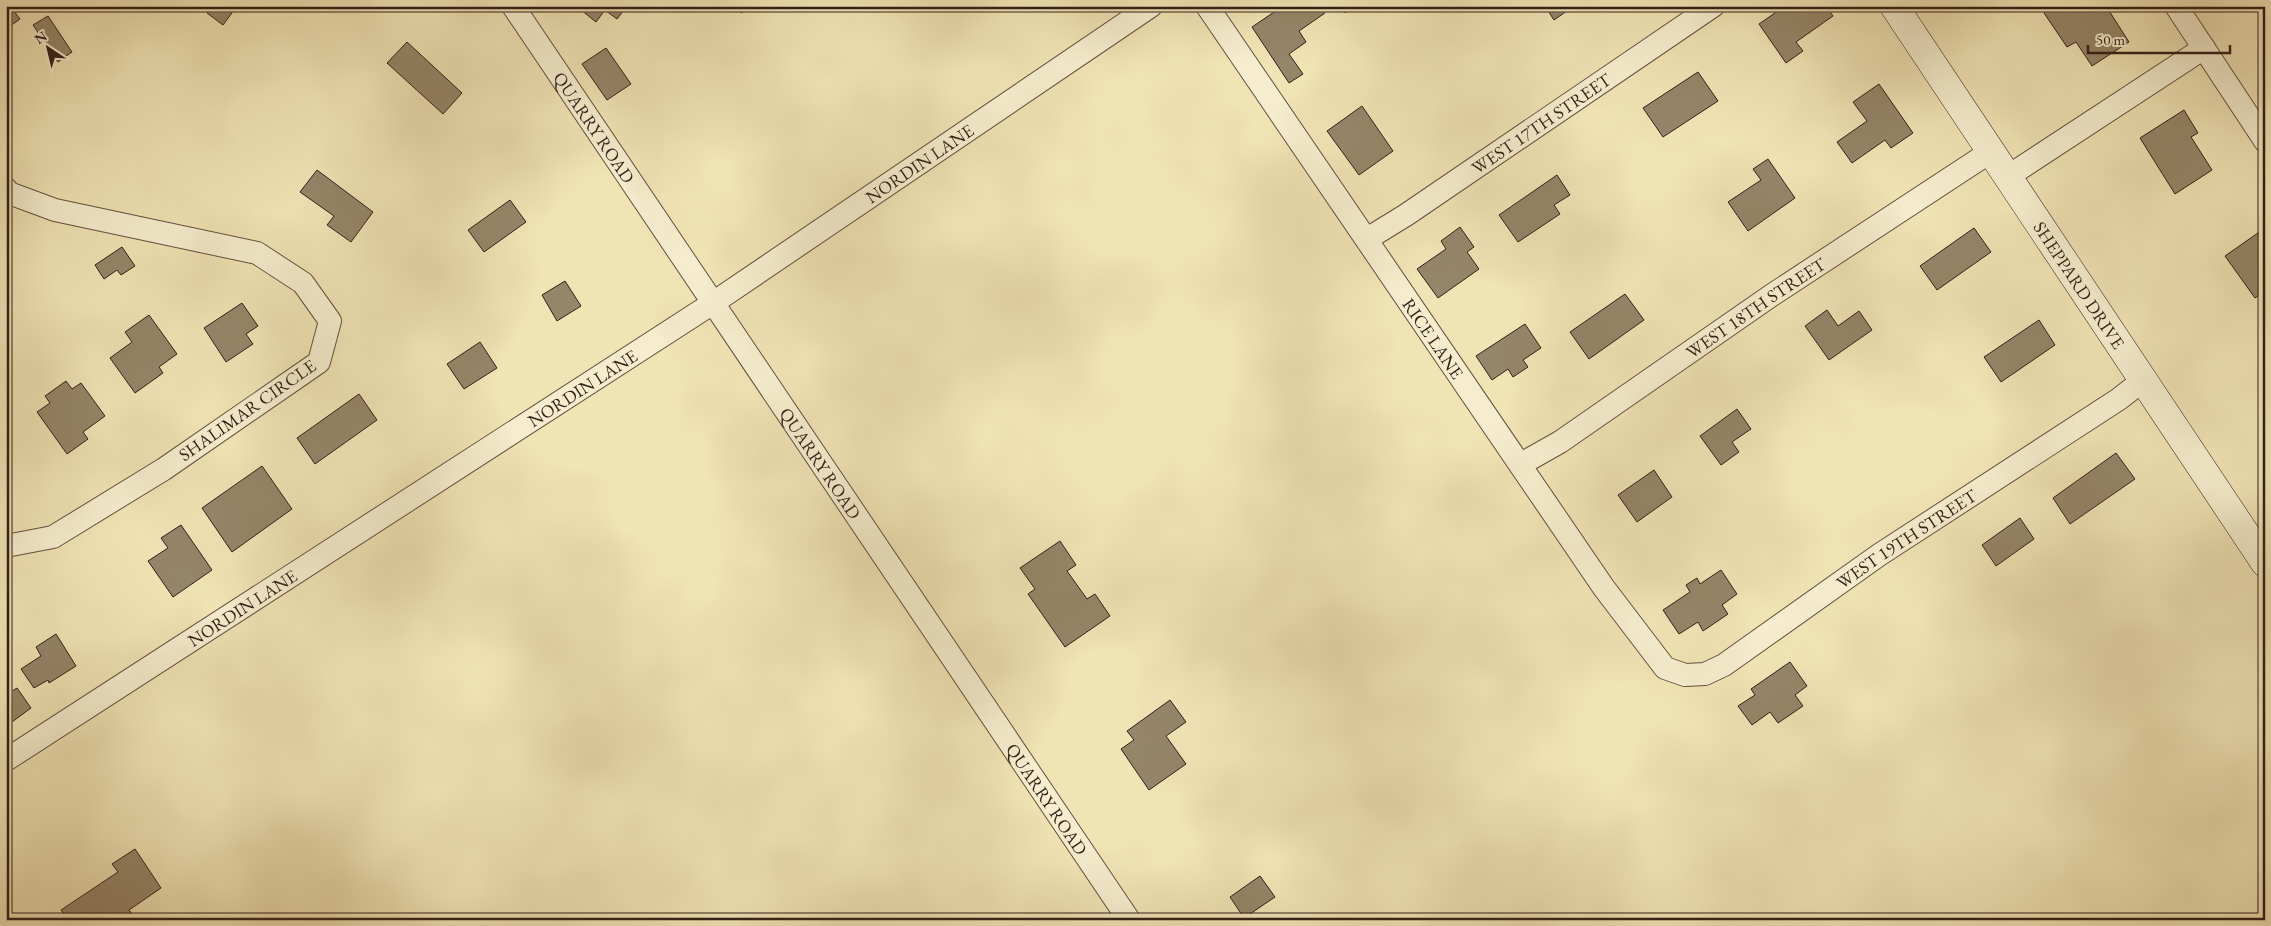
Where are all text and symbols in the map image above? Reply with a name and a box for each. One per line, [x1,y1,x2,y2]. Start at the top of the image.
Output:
north arrow [22,22,72,72]
scale bar [2088,22,2231,54]
text: N [31,26,51,48]
text: 50 m [2096,30,2125,49]
street label: QUARRY ROAD [549,67,640,187]
street label: WEST 17TH STREET [1467,67,1616,179]
street label: NORDIN LANE [861,118,978,208]
street label: SHEPPARD DRIVE [2029,217,2130,353]
street label: WEST 18TH STREET [1681,251,1830,363]
street label: RICE LANE [1398,293,1469,383]
street label: NORDIN LANE [523,344,641,431]
street label: SHALIMAR CIRCLE [174,354,320,466]
street label: QUARRY ROAD [775,403,867,523]
street label: WEST 19TH STREET [1831,483,1981,594]
street label: NORDIN LANE [183,564,301,651]
street label: QUARRY ROAD [1001,738,1093,859]

